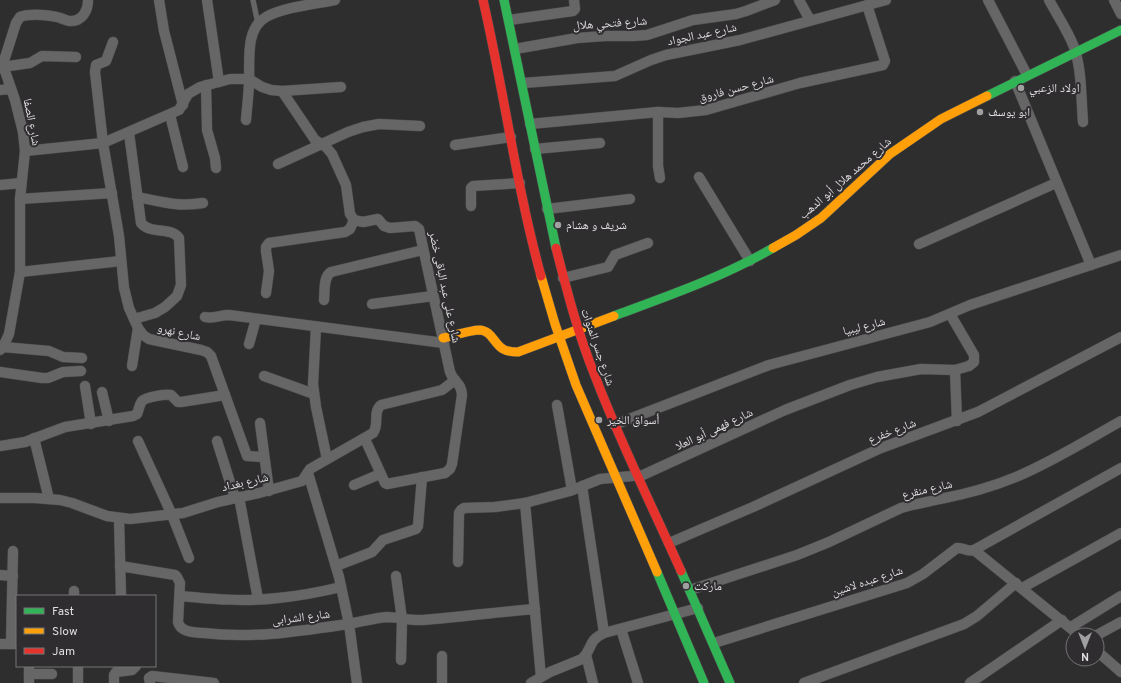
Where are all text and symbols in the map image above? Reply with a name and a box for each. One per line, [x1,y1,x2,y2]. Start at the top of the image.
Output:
street label: شارع فتحي هلال [572,13,648,36]
street label: شارع عبد الجواد [666,20,738,50]
street label: شارع حسن فاروق [697,71,776,107]
place label: اولاد الزعبي [1029,81,1080,98]
marker: اولاد الزعبي [1016,83,1026,93]
street label: شارع الصفا [19,97,43,147]
place label: ابو يوسف [988,105,1030,121]
marker: ابو يوسف [975,107,985,117]
street label: شارع محمد هلال أبو الدهب [796,134,895,223]
place label: شريف و هشام [566,218,627,234]
marker: شريف و هشام [553,220,563,230]
street label: شارع على عبد الباقى خضر [424,229,464,345]
street label: شارع جسر المنوات [576,307,618,388]
street label: شارع ليبيا [841,314,887,340]
street label: شارع نهرو [156,321,202,345]
street label: شارع فهمى أبو العلا [673,405,756,455]
place label: أسواق الخير [606,413,660,429]
marker: أسواق الخير [594,415,604,425]
street label: شارع خفرع [866,415,919,448]
street label: شارع بغداد [220,470,270,496]
street label: شارع منقرع [900,476,954,504]
street label: شارع عبده لاشين [830,563,905,601]
place label: ماركت [694,579,722,595]
marker: ماركت [681,581,691,591]
legend [16,595,156,667]
text: Fast [52,604,74,620]
street label: شارع الشرابى [271,606,331,629]
text: Slow [52,624,78,640]
north arrow [1065,627,1105,667]
text: Jam [52,644,75,660]
text: N [1081,649,1089,663]

